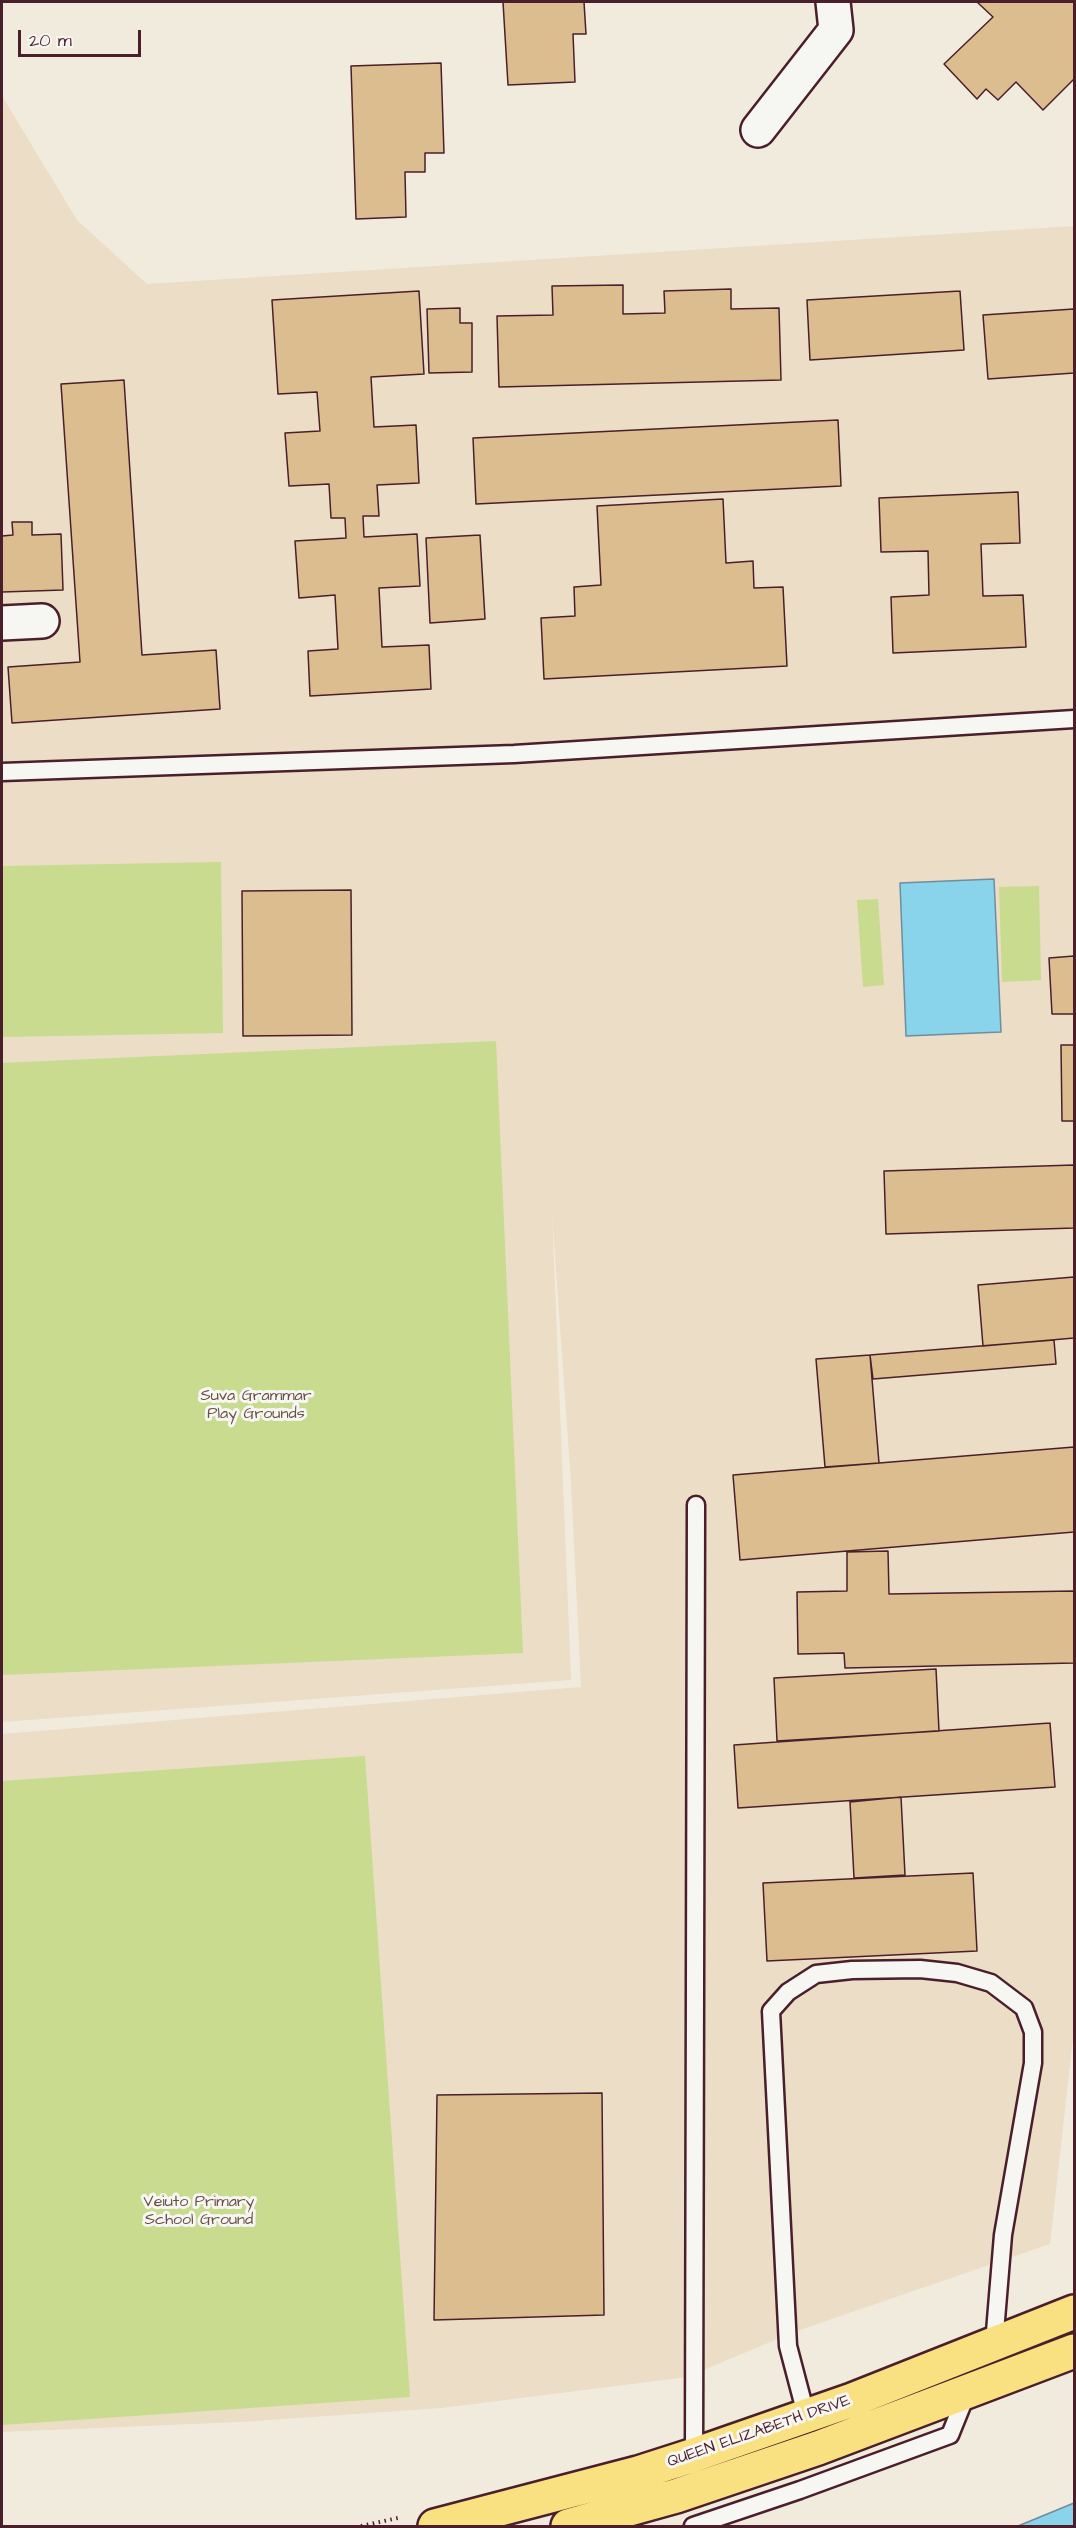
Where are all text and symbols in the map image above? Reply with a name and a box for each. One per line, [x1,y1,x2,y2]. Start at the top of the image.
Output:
scale bar [21,18,144,56]
text: 20 m [29,28,72,53]
park label: Suva Grammar Play Grounds [200,1387,312,1425]
park label: Veiuto Primary School Ground [144,2193,254,2231]
street label: QUEEN ELIZABETH DRIVE [665,2392,853,2472]

